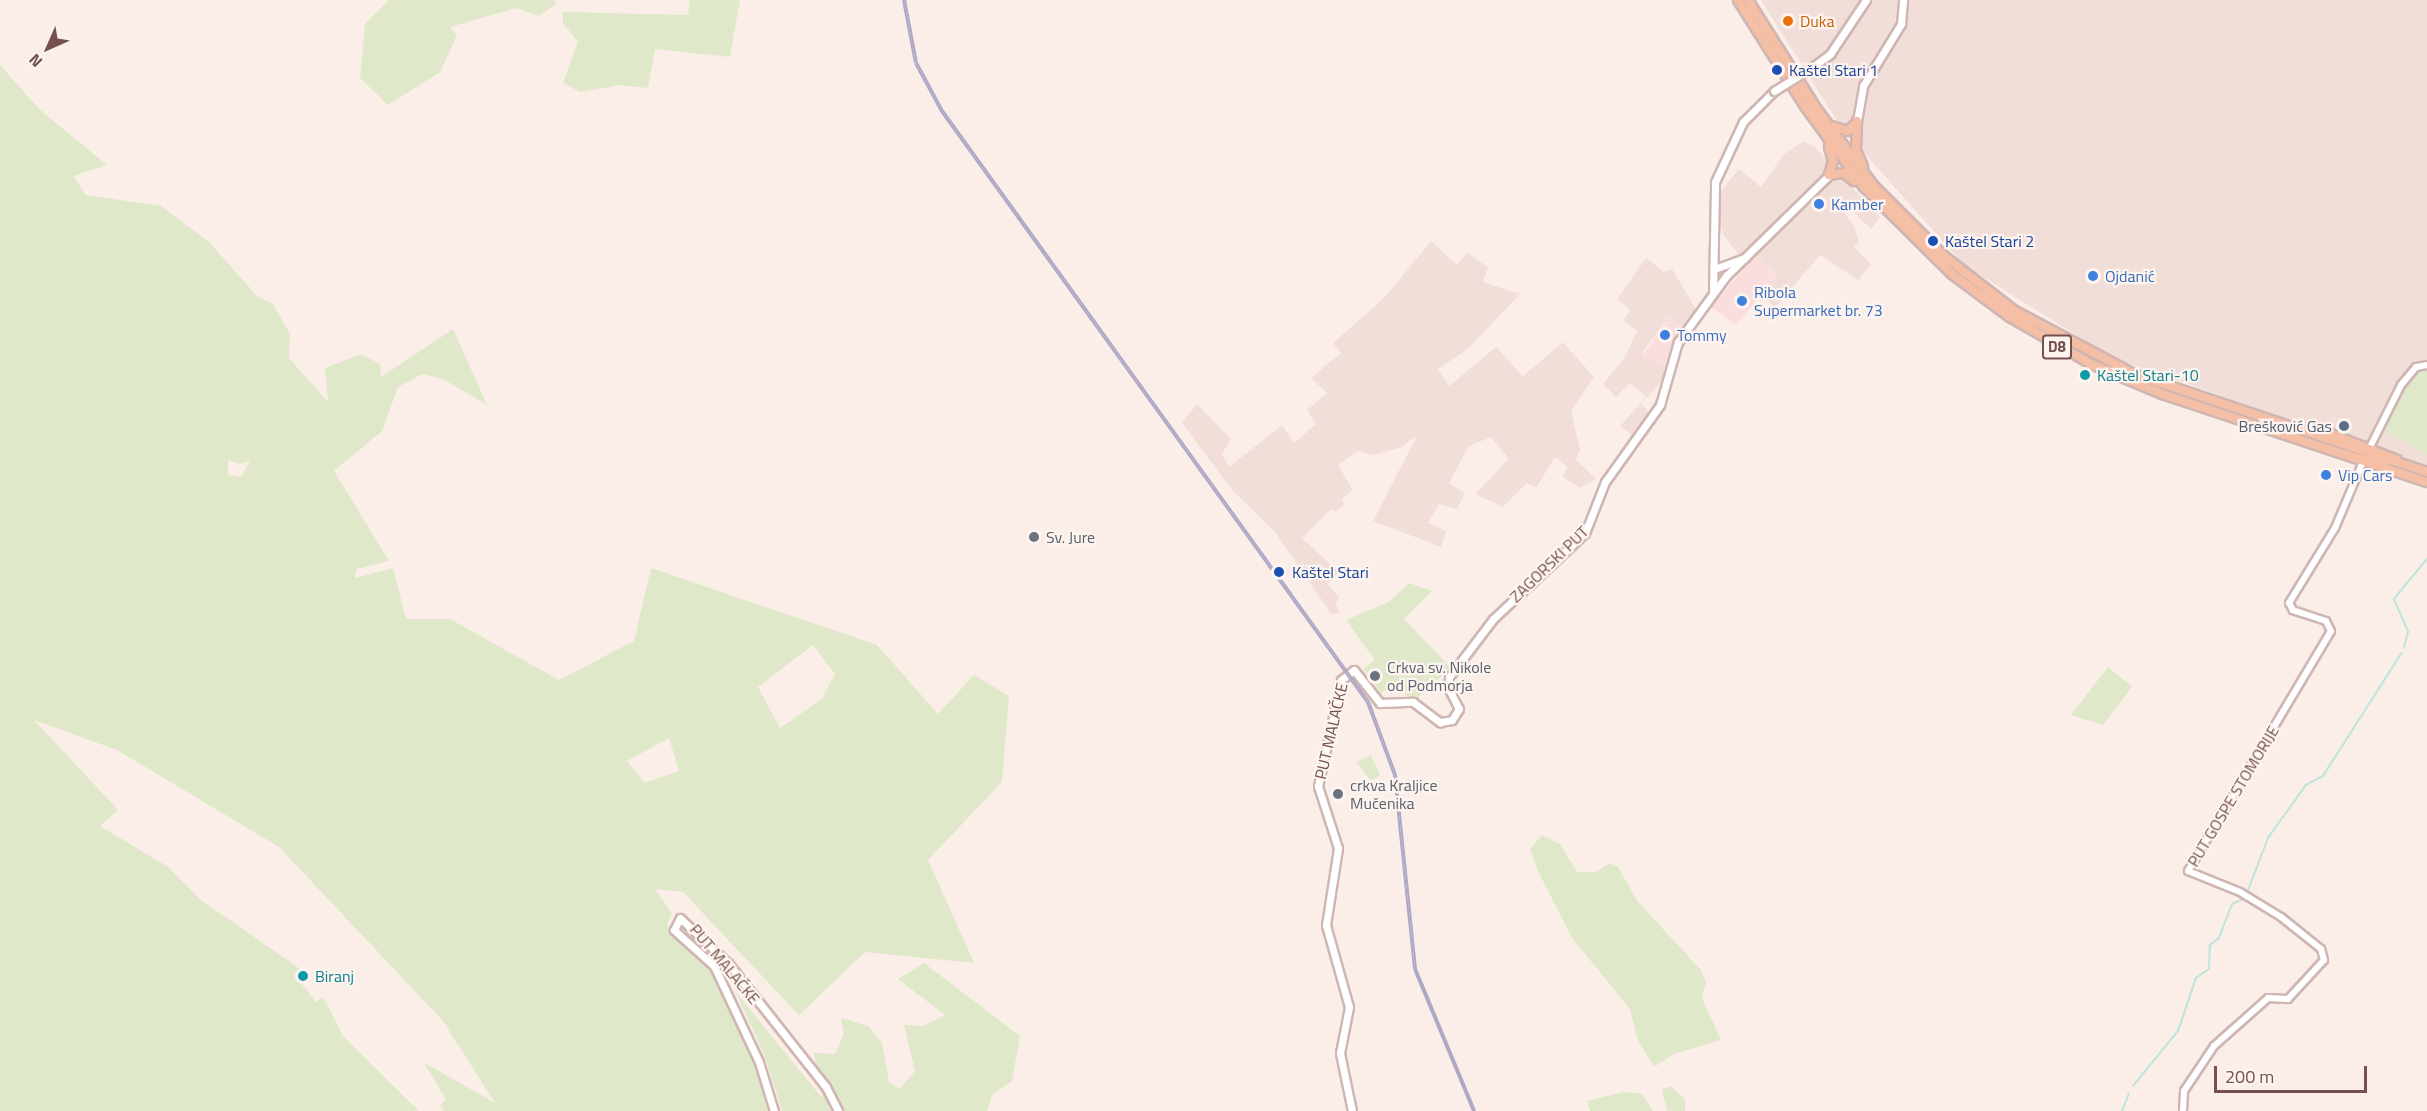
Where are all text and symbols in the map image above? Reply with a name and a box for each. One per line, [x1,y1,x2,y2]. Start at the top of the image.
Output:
place label: Duka [1800,11,1834,31]
marker: Duka [1781,14,1795,28]
north arrow [18,18,78,78]
text: N [23,48,48,73]
place label: Kaštel Stari 1 [1789,60,1878,80]
marker: Kaštel Stari 1 [1770,63,1784,77]
place label: Kamber [1831,194,1884,214]
marker: Kamber [1812,197,1826,211]
place label: Kaštel Stari 2 [1945,231,2034,251]
marker: Kaštel Stari 2 [1926,234,1940,248]
place label: Ojdanić [2105,266,2155,286]
marker: Ojdanić [2086,269,2100,283]
place label: Ribola Supermarket br. 73 [1754,282,1883,320]
marker: Ribola Supermarket br. 73 [1735,294,1749,308]
place label: Tommy [1677,325,1727,345]
marker: Tommy [1658,328,1672,342]
road number: D8 [2042,335,2072,359]
place label: Kaštel Stari-10 [2097,365,2199,385]
marker: Kaštel Stari-10 [2078,368,2092,382]
place label: Brešković Gas [2238,416,2332,436]
marker: Brešković Gas [2337,419,2351,433]
place label: Vip Cars [2338,465,2392,485]
marker: Vip Cars [2319,468,2333,482]
street label: ZAGORSKI PUT [1506,522,1592,606]
place label: Sv. Jure [1046,527,1095,547]
marker: Sv. Jure [1027,530,1041,544]
place label: Kaštel Stari [1292,562,1369,582]
marker: Kaštel Stari [1270,563,1288,581]
place label: Crkva sv. Nikole od Podmorja [1387,657,1491,695]
marker: Crkva sv. Nikole od Podmorja [1368,669,1382,683]
street label: PUT MALAČKE [1311,681,1351,781]
street label: PUT GOSPE STOMORIJE [2183,722,2283,870]
place label: crkva Kraljice Mučenika [1350,775,1438,813]
marker: crkva Kraljice Mučenika [1331,787,1345,801]
street label: PUT MALAČKE [686,920,764,1008]
place label: Biranj [315,966,354,986]
marker: Biranj [296,969,310,983]
scale bar [2217,1054,2370,1092]
text: 200 m [2225,1063,2274,1090]

